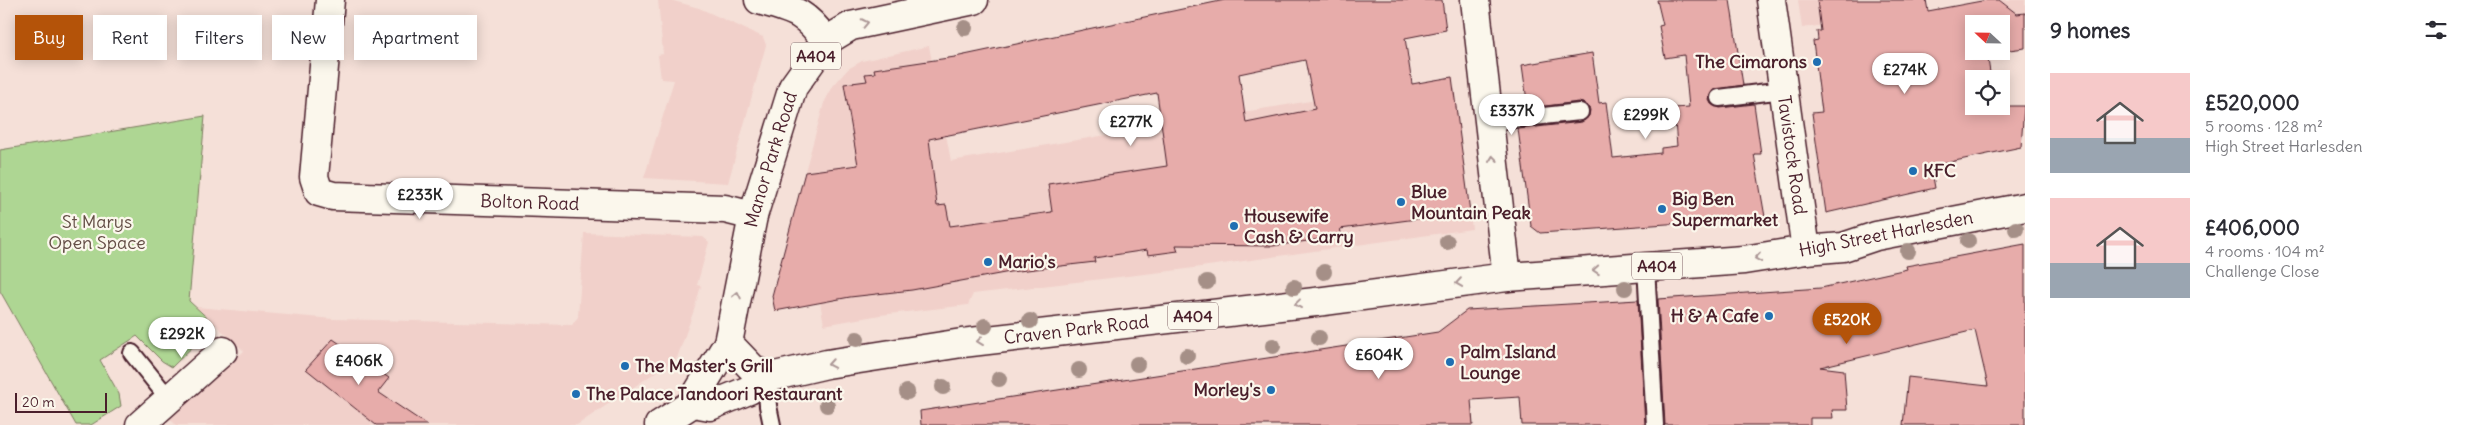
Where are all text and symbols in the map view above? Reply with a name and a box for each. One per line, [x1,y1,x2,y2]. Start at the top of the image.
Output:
chip: Buy [15,15,83,60]
chip: Rent [93,15,167,60]
chip: Filters [177,15,262,60]
chip: New [272,15,344,60]
chip: Apartment [354,15,477,60]
north arrow [1965,15,2010,60]
map controls [1965,15,2010,115]
icon: filters [2422,16,2450,44]
text: 9 homes [2050,17,2130,44]
one-way arrow [861,18,870,29]
road number: A404 [791,42,841,70]
place label: The Cimarons [1695,50,1807,73]
pin: £274K [1870,52,1940,95]
marker: The Cimarons [1811,56,1823,68]
text: £274K [1883,59,1927,79]
button: locate [1965,70,2010,115]
street label: Manor Park Road [739,88,802,229]
text: £520,000 [2205,89,2300,116]
icon: home [2090,93,2150,153]
pin: £337K [1477,94,1547,136]
street label: Tavistock Road [1773,94,1812,217]
pin: £299K [1611,98,1681,140]
text: £337K [1490,100,1534,120]
pin: £277K [1096,104,1166,147]
text: £299K [1623,104,1669,124]
text: £277K [1110,111,1152,131]
text: 5 rooms · 128 m² [2205,116,2323,136]
text: High Street Harlesden [2205,136,2362,156]
one-way arrow [1488,154,1499,162]
place label: KFC [1923,159,1956,182]
marker: KFC [1907,165,1919,177]
pin: £233K [385,178,455,220]
place label: Blue Mountain Peak [1411,180,1531,224]
text: £233K [397,184,443,204]
place label: Big Ben Supermarket [1672,187,1779,231]
street label: Bolton Road [480,189,580,215]
marker: Blue Mountain Peak [1395,196,1407,208]
marker: Big Ben Supermarket [1656,203,1668,215]
place label: Housewife Cash & Carry [1244,204,1354,248]
street label: High Street Harlesden [1797,205,1975,262]
park label: St Marys Open Space [48,210,146,254]
text: £406,000 [2205,214,2300,241]
icon: home [2090,218,2150,278]
marker: Housewife Cash & Carry [1228,220,1240,232]
text: 4 rooms · 104 m² [2205,241,2325,261]
place label: Mario's [998,250,1056,273]
road number: A404 [1632,252,1682,280]
one-way arrow [1753,252,1761,263]
marker: Mario's [982,256,994,268]
text: Challenge Close [2205,261,2319,281]
one-way arrow [1591,265,1599,276]
one-way arrow [1454,277,1462,288]
one-way arrow [731,290,742,299]
one-way arrow [1293,298,1301,309]
road number: A404 [1168,302,1218,330]
pin: £520K [1812,302,1882,345]
place label: H & A Cafe [1671,304,1759,327]
street label: Craven Park Road [1002,309,1151,349]
text: £520K [1824,309,1870,329]
marker: H & A Cafe [1763,310,1775,322]
pin: £292K [147,316,217,359]
text: £292K [159,323,205,343]
one-way arrow [975,335,983,346]
pin: £604K [1344,338,1414,380]
place label: Palm Island Lounge [1460,340,1557,384]
pin: £406K [324,344,394,386]
text: £604K [1355,344,1403,364]
text: £406K [335,350,383,370]
place label: The Master's Grill [635,354,773,377]
marker: Palm Island Lounge [1444,356,1456,368]
one-way arrow [827,358,835,368]
marker: The Master's Grill [619,360,631,372]
place label: Morley's [1194,378,1261,401]
place label: The Palace Tandoori Restaurant [586,382,843,405]
marker: Morley's [1265,384,1277,396]
marker: The Palace Tandoori Restaurant [570,388,582,400]
scale bar [15,390,108,413]
text: 20 m [22,393,55,411]

